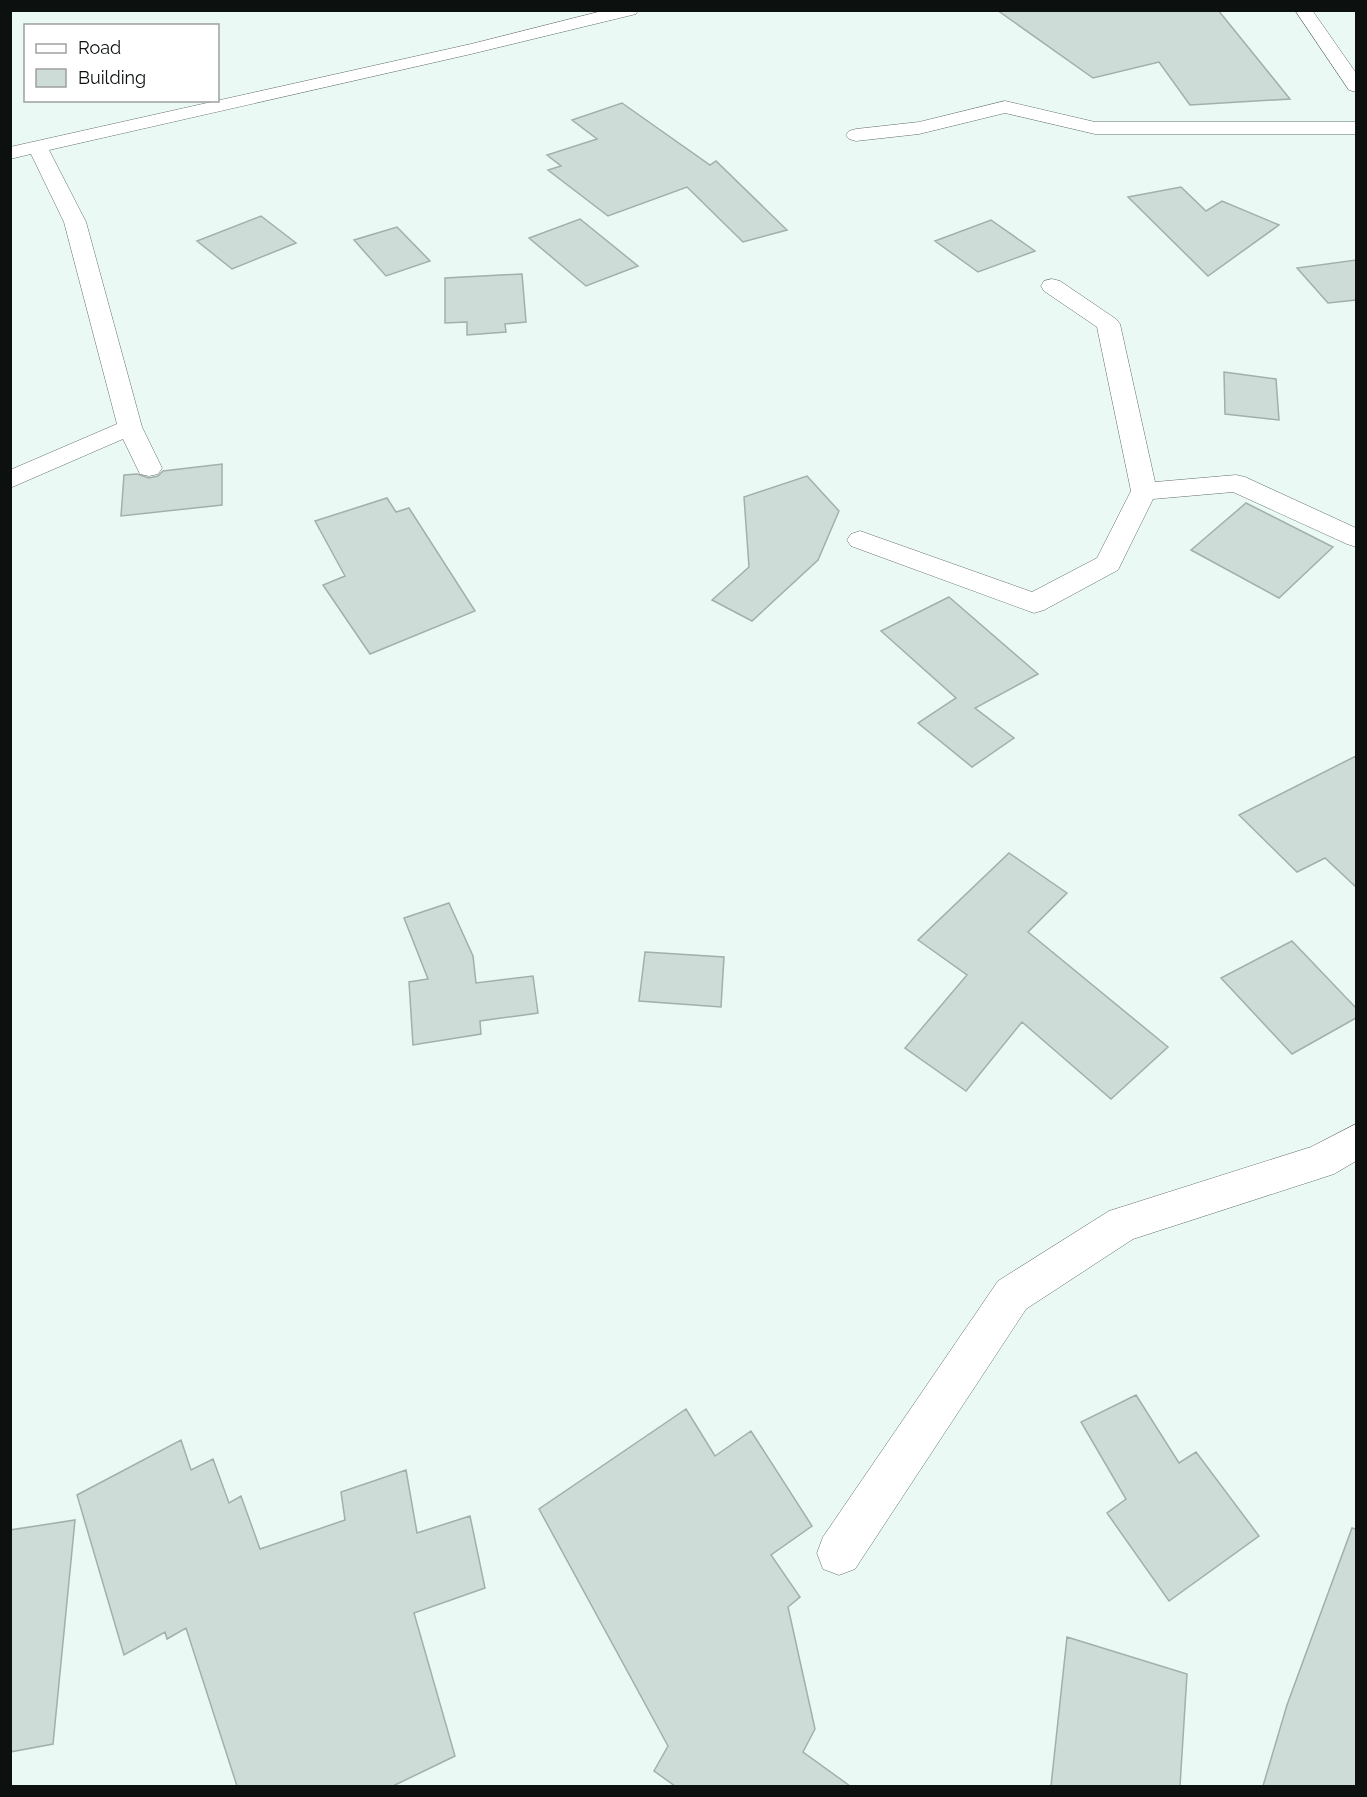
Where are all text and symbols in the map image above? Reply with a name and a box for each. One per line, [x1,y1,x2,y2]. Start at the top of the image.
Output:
legend [24,24,219,102]
text: Road [78,37,121,58]
text: Building [78,67,146,88]

